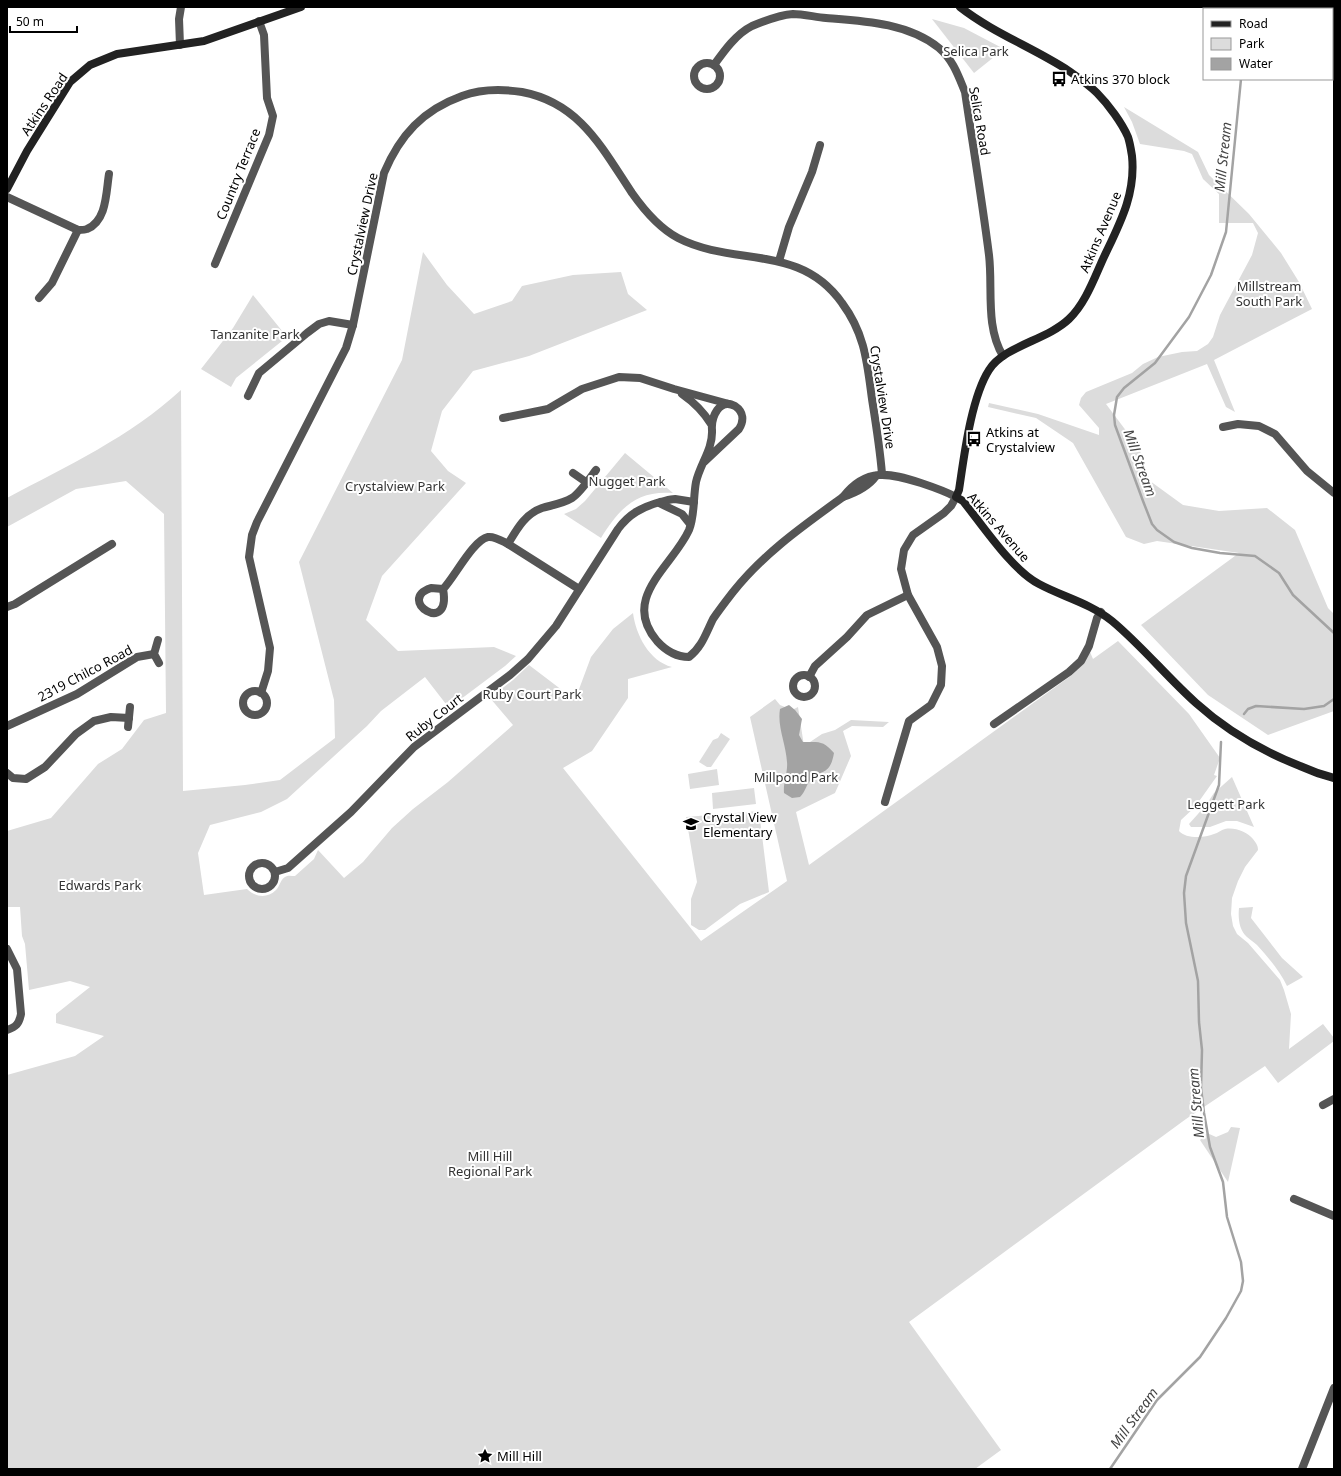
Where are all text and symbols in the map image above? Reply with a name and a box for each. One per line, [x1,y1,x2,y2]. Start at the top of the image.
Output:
scale bar [10,8,77,34]
legend [1203,8,1333,80]
text: 50 m [16,13,44,30]
text: Road [1239,15,1268,32]
text: Park [1239,35,1265,52]
park label: Selica Park [943,42,1009,60]
text: Water [1239,55,1273,72]
street label: Atkins Road [16,69,72,139]
bus stop icon: Atkins 370 block [1050,70,1068,88]
place label: Atkins 370 block [1071,70,1170,88]
street label: Selica Road [965,85,995,157]
water label: Mill Stream [1209,121,1236,193]
street label: Country Terrace [211,126,265,222]
street label: Crystalview Drive [342,171,382,277]
street label: Atkins Avenue [1075,189,1125,275]
park label: Millstream South Park [1236,277,1302,310]
park label: Tanzanite Park [210,325,300,343]
street label: Crystalview Drive [866,344,900,450]
place label: Atkins at Crystalview [986,423,1056,456]
water label: Mill Stream [1119,426,1161,499]
bus stop icon: Atkins at Crystalview [965,430,983,448]
park label: Nugget Park [589,472,665,490]
park label: Crystalview Park [345,477,445,495]
street label: Atkins Avenue [964,488,1034,566]
street label: 2319 Chilco Road [35,640,135,706]
park label: Ruby Court Park [483,685,581,703]
street label: Ruby Court [402,689,467,745]
park label: Millpond Park [754,768,838,786]
park label: Leggett Park [1187,795,1265,813]
place label: Crystal View Elementary [703,808,777,841]
school or university icon: Crystal View Elementary [682,815,700,833]
park label: Edwards Park [59,876,142,894]
water label: Mill Stream [1183,1067,1208,1139]
park label: Mill Hill Regional Park [448,1147,532,1180]
water label: Mill Stream [1105,1384,1162,1452]
place icon: Mill Hill [476,1447,494,1465]
place label: Mill Hill [497,1447,542,1465]

